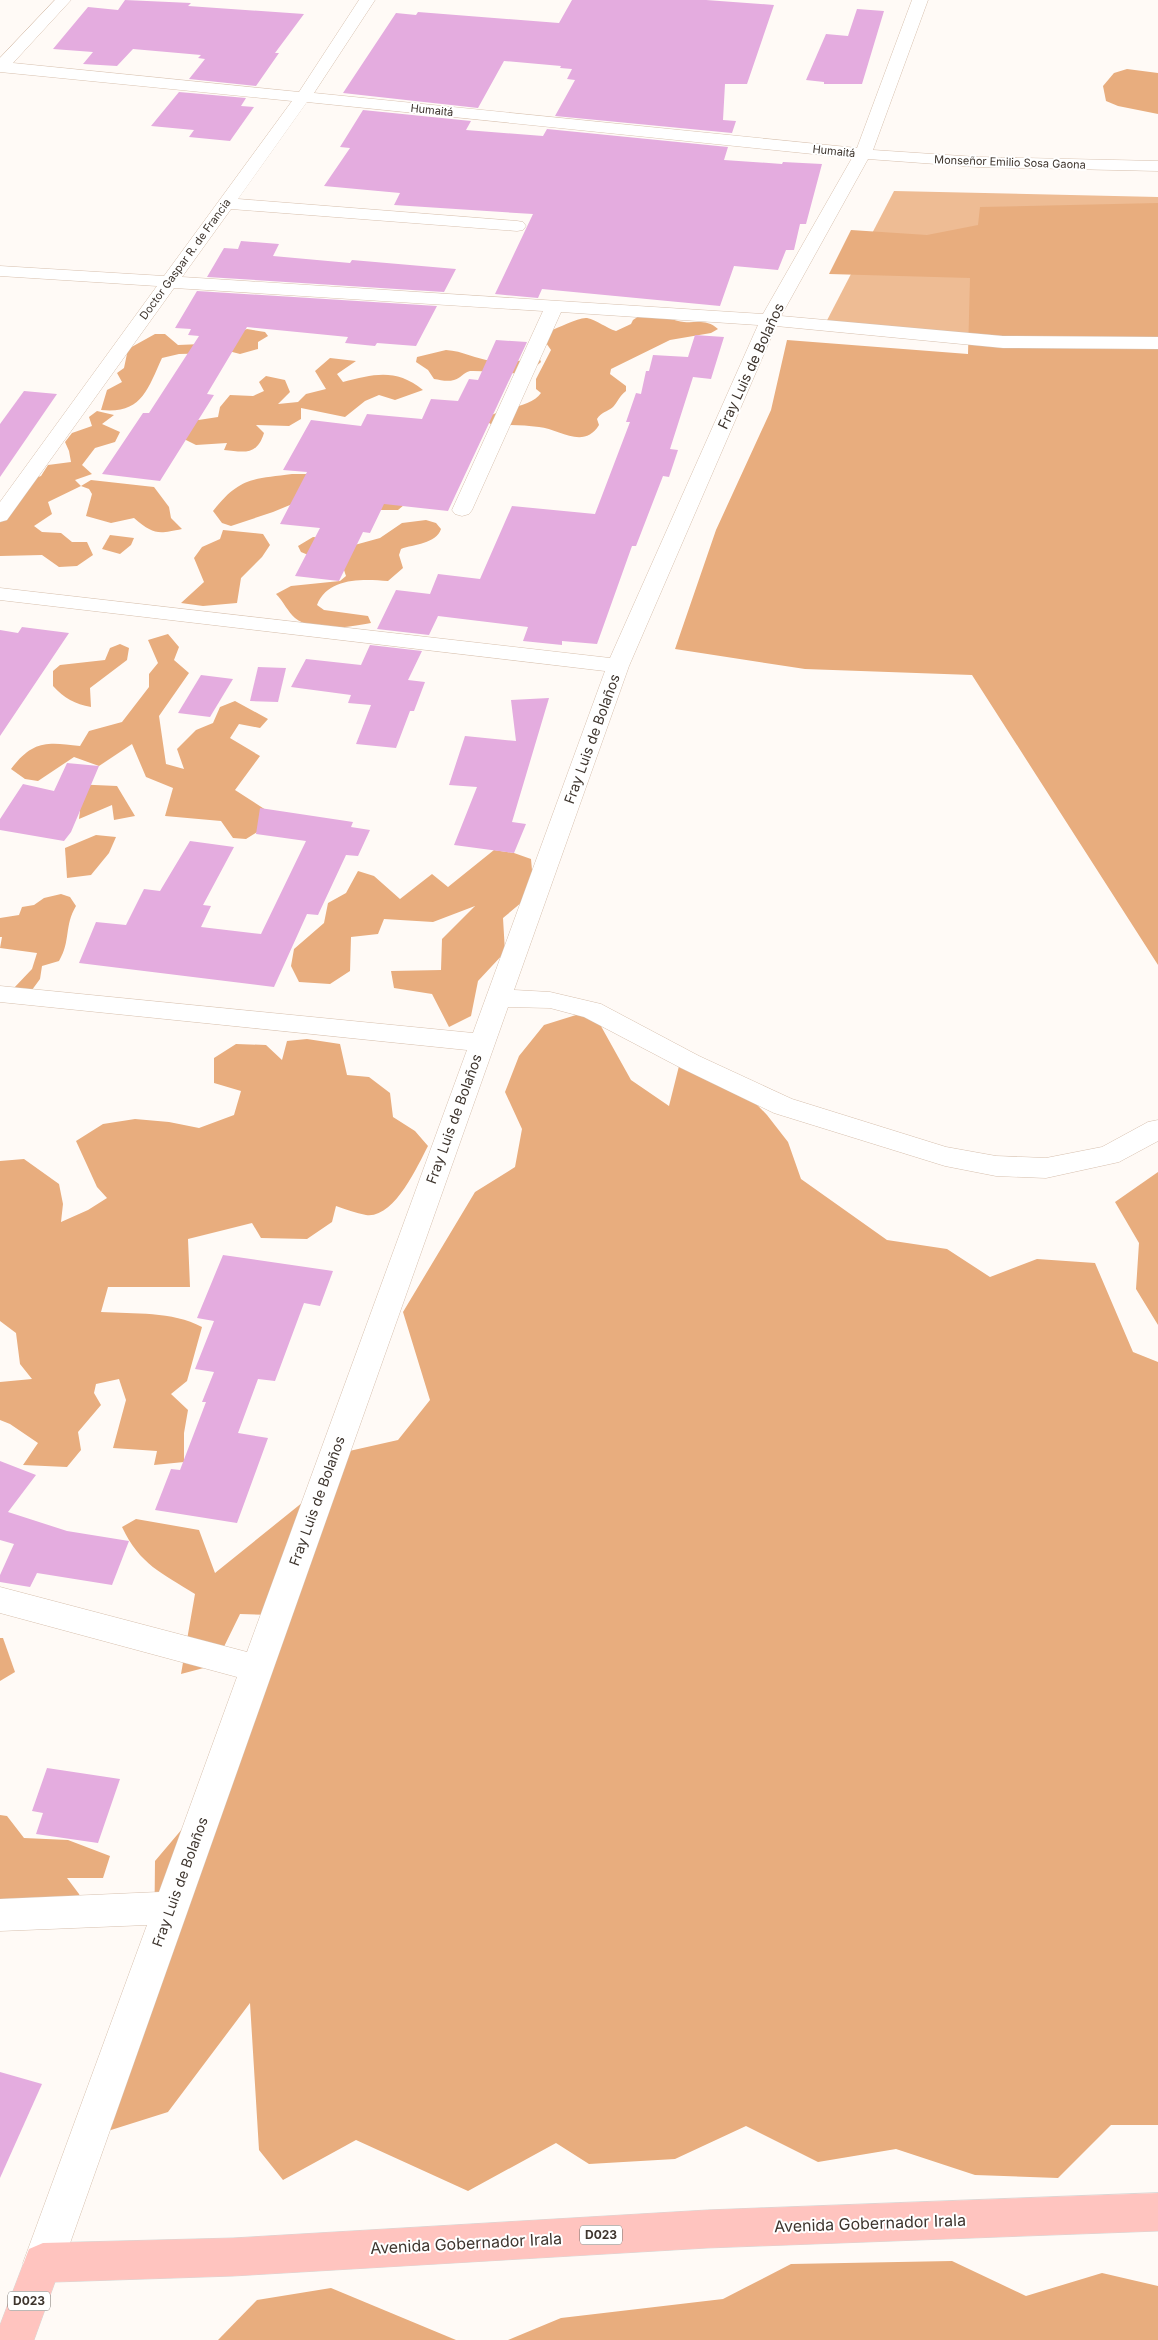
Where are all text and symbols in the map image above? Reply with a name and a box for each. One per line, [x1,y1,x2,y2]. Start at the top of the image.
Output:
street label: Humaitá [410,101,454,119]
street label: Humaitá [812,142,856,160]
street label: Monseñor Emilio Sosa Gaona [934,152,1086,172]
street label: Doctor Gaspar R. de Francia [136,196,234,322]
street label: Fray Luis de Bolaños [714,300,787,431]
street label: Fray Luis de Bolaños [560,672,623,806]
street label: Fray Luis de Bolaños [422,1052,485,1186]
street label: Fray Luis de Bolaños [285,1434,348,1568]
street label: Fray Luis de Bolaños [148,1815,211,1949]
street label: Avenida Gobernador Irala [774,2210,966,2236]
road number: D023 [580,2226,622,2244]
street label: Avenida Gobernador Irala [370,2228,562,2258]
road number: D023 [8,2292,50,2310]

